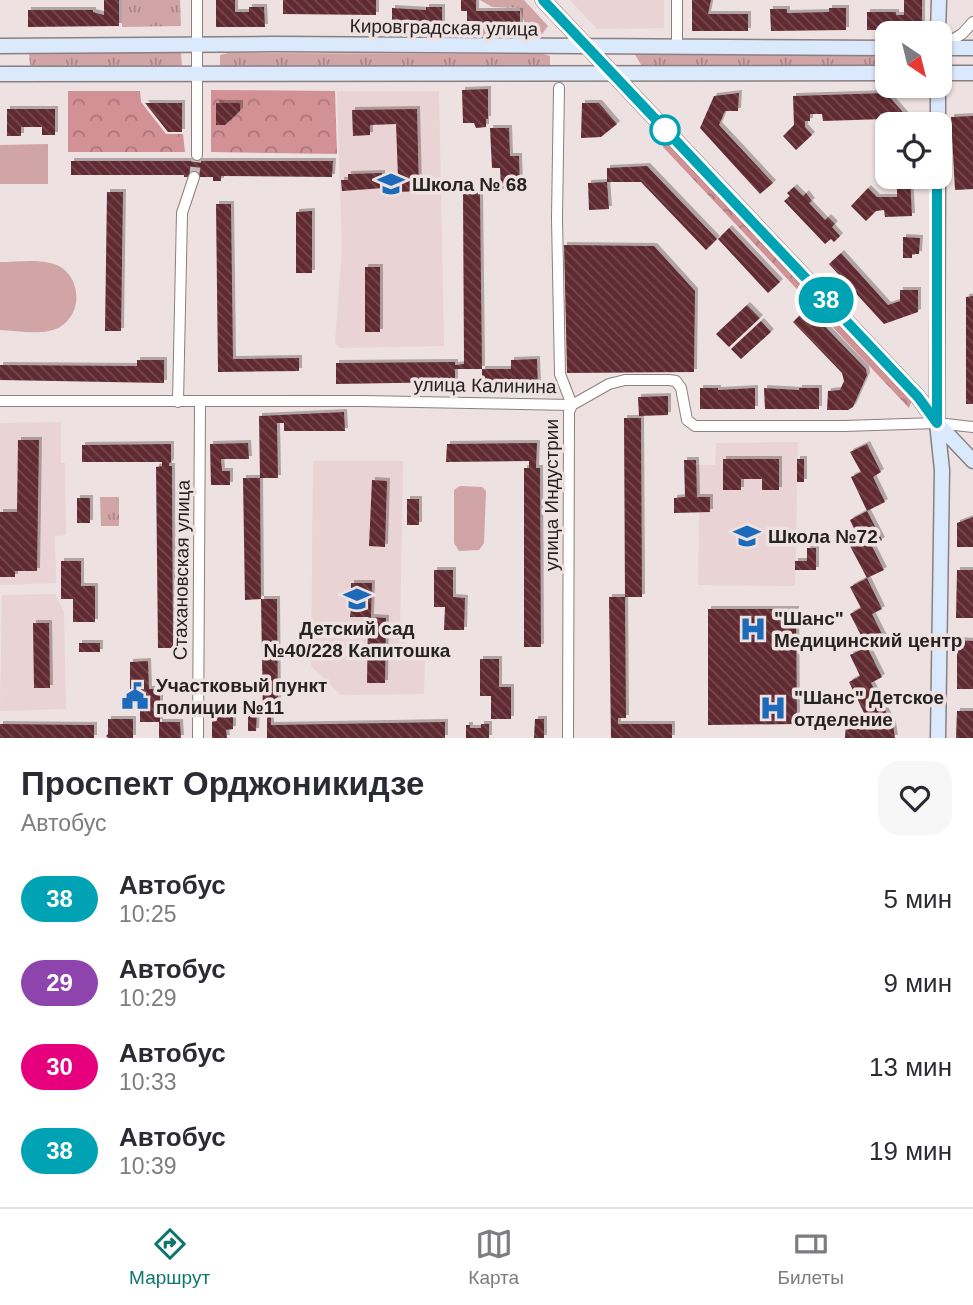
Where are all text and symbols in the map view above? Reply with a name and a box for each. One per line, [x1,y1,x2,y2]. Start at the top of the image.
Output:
street label: Кировградская улица [349,15,539,40]
north arrow [875,21,952,98]
map controls [875,21,952,189]
button: locate [875,112,952,189]
unlabelled marker [650,115,680,145]
school or university icon: Школа № 68 [376,169,406,199]
place label: Школа № 68 [412,174,527,195]
line badge: 38 [794,277,858,323]
text: 38 [813,286,839,313]
street label: улица Калинина [413,374,557,397]
street label: улица Индустрии [541,419,562,571]
street label: Стахановская улица [169,479,194,660]
school or university icon: Школа №72 [732,521,762,551]
place label: Школа №72 [768,526,878,547]
school or university icon: Детский сад №40/228 Капитошка [342,584,372,614]
place label: "Шанс" Медицинский центр [774,608,962,651]
hospital icon: "Шанс" Медицинский центр [738,614,768,644]
place label: Детский сад №40/228 Капитошка [264,618,451,661]
place label: Участковый пункт полиции №11 [156,675,327,718]
public building icon: Участковый пункт полиции №11 [120,681,150,711]
place label: "Шанс" Детское отделение [794,687,944,730]
hospital icon: "Шанс" Детское отделение [758,693,788,723]
button: heart [878,761,952,835]
text: Проспект Орджоникидзе [21,765,424,802]
text: Автобус [21,810,107,836]
text: Автобус [119,870,226,900]
text: 5 мин [884,884,952,914]
text: 38 [46,885,73,912]
text: 10:25 [119,901,177,927]
text: Автобус [119,954,226,984]
text: 9 мин [884,968,952,998]
text: 29 [46,969,73,996]
text: 10:29 [119,985,177,1011]
text: Автобус [119,1038,226,1068]
text: 13 мин [869,1052,952,1082]
text: 30 [46,1053,73,1080]
text: 10:33 [119,1069,177,1095]
text: Автобус [119,1122,226,1152]
text: 19 мин [869,1136,952,1166]
text: 38 [46,1137,73,1164]
text: 10:39 [119,1153,177,1179]
tab: Маршрут [129,1225,210,1289]
tab: Карта [468,1225,519,1289]
tab: Билеты [777,1225,844,1289]

